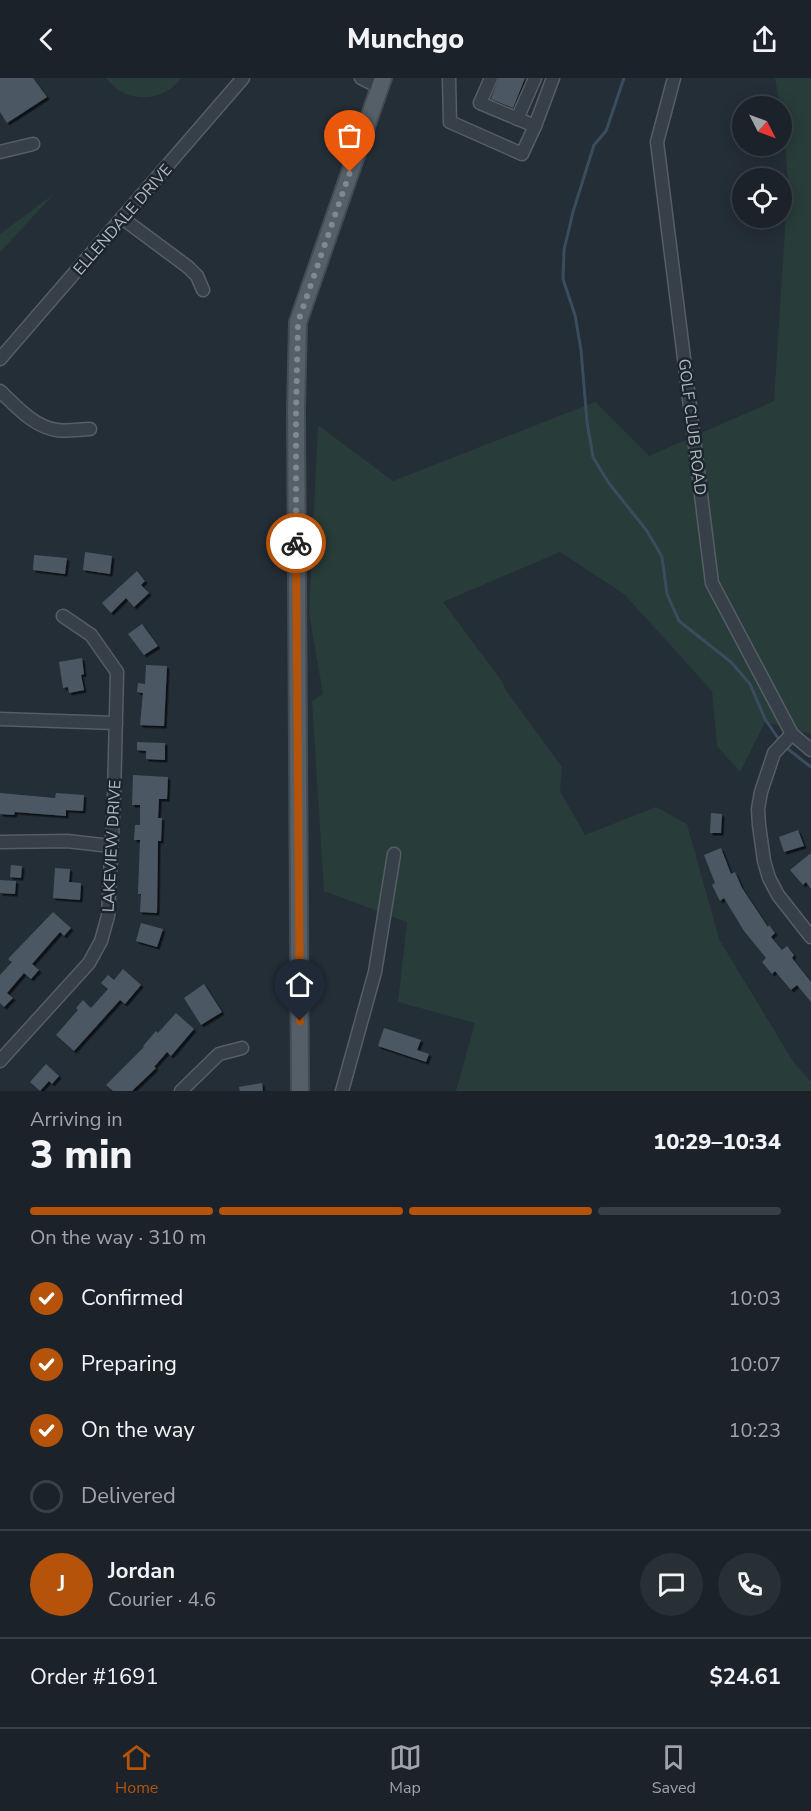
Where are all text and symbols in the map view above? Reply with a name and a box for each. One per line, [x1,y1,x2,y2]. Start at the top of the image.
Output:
text: Munchgo [347,21,464,58]
icon: back [30,23,63,56]
icon: share [748,23,781,56]
north arrow [732,96,792,156]
map controls [732,96,792,228]
pin [324,110,375,172]
icon: bag [333,119,366,152]
street label: ELLENDALE DRIVE [68,159,177,280]
button: locate [732,168,792,228]
street label: GOLF CLUB ROAD [673,358,711,497]
courier [266,513,326,573]
icon: bike [280,527,313,560]
street label: LAKEVIEW DRIVE [98,779,126,913]
pin [274,959,325,1021]
icon: home [283,968,316,1001]
text: Arriving in [30,1106,123,1133]
text: 10:29–10:34 [653,1127,781,1157]
text: 3 min [30,1129,133,1182]
text: On the way · 310 m [30,1224,206,1251]
icon: check [30,1282,63,1315]
text: Confirmed [81,1283,183,1313]
text: 10:03 [728,1285,781,1312]
icon: check [30,1348,63,1381]
text: Preparing [81,1349,177,1379]
text: 10:07 [728,1351,781,1378]
icon: check [30,1414,63,1447]
text: On the way [81,1415,195,1445]
text: 10:23 [728,1417,781,1444]
text: Delivered [81,1481,176,1511]
button: chat [640,1553,703,1616]
button: phone [718,1553,781,1616]
text: Jordan [108,1556,175,1586]
text: J [58,1569,65,1599]
text: Courier · 4.6 [108,1586,216,1613]
text: Order #1691 [30,1662,159,1692]
text: $24.61 [710,1662,781,1692]
tab: Home [115,1741,158,1799]
tab: Map [389,1741,422,1799]
tab: Saved [652,1741,696,1799]

